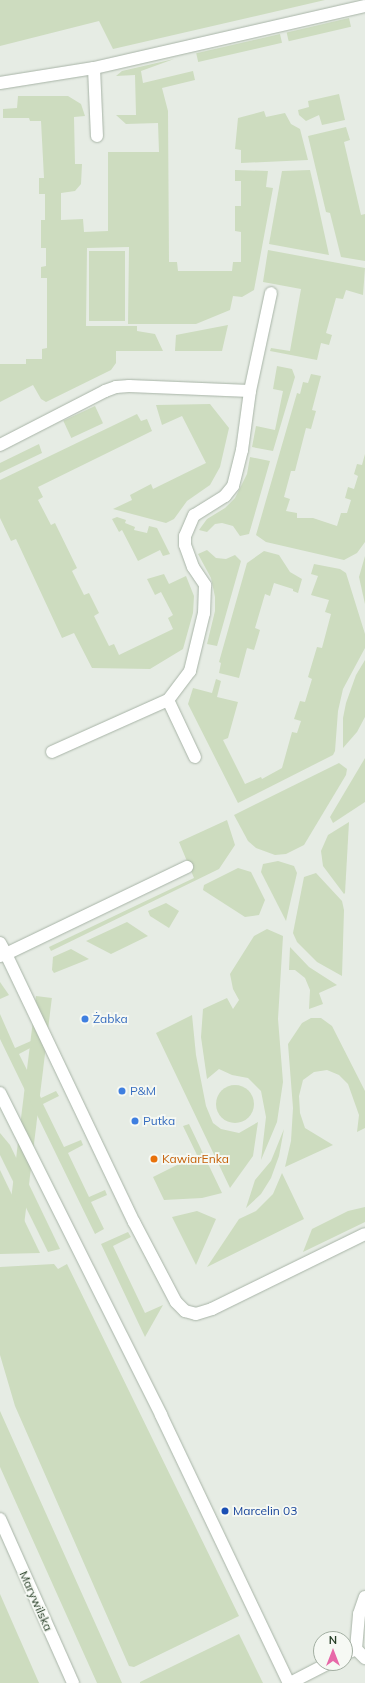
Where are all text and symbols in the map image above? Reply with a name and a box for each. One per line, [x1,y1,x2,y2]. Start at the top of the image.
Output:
place label: Żabka [93,1012,128,1026]
marker: Żabka [80,1014,90,1024]
place label: P&M [130,1084,156,1098]
marker: P&M [117,1086,127,1096]
place label: Putka [143,1114,175,1128]
marker: Putka [130,1116,140,1126]
place label: KawiarEnka [162,1152,229,1166]
marker: KawiarEnka [149,1154,159,1164]
place label: Marcelin 03 [233,1504,297,1518]
marker: Marcelin 03 [220,1506,230,1516]
street label: Marywilska [16,1569,56,1633]
north arrow [313,1631,353,1671]
text: N [329,1633,337,1647]

